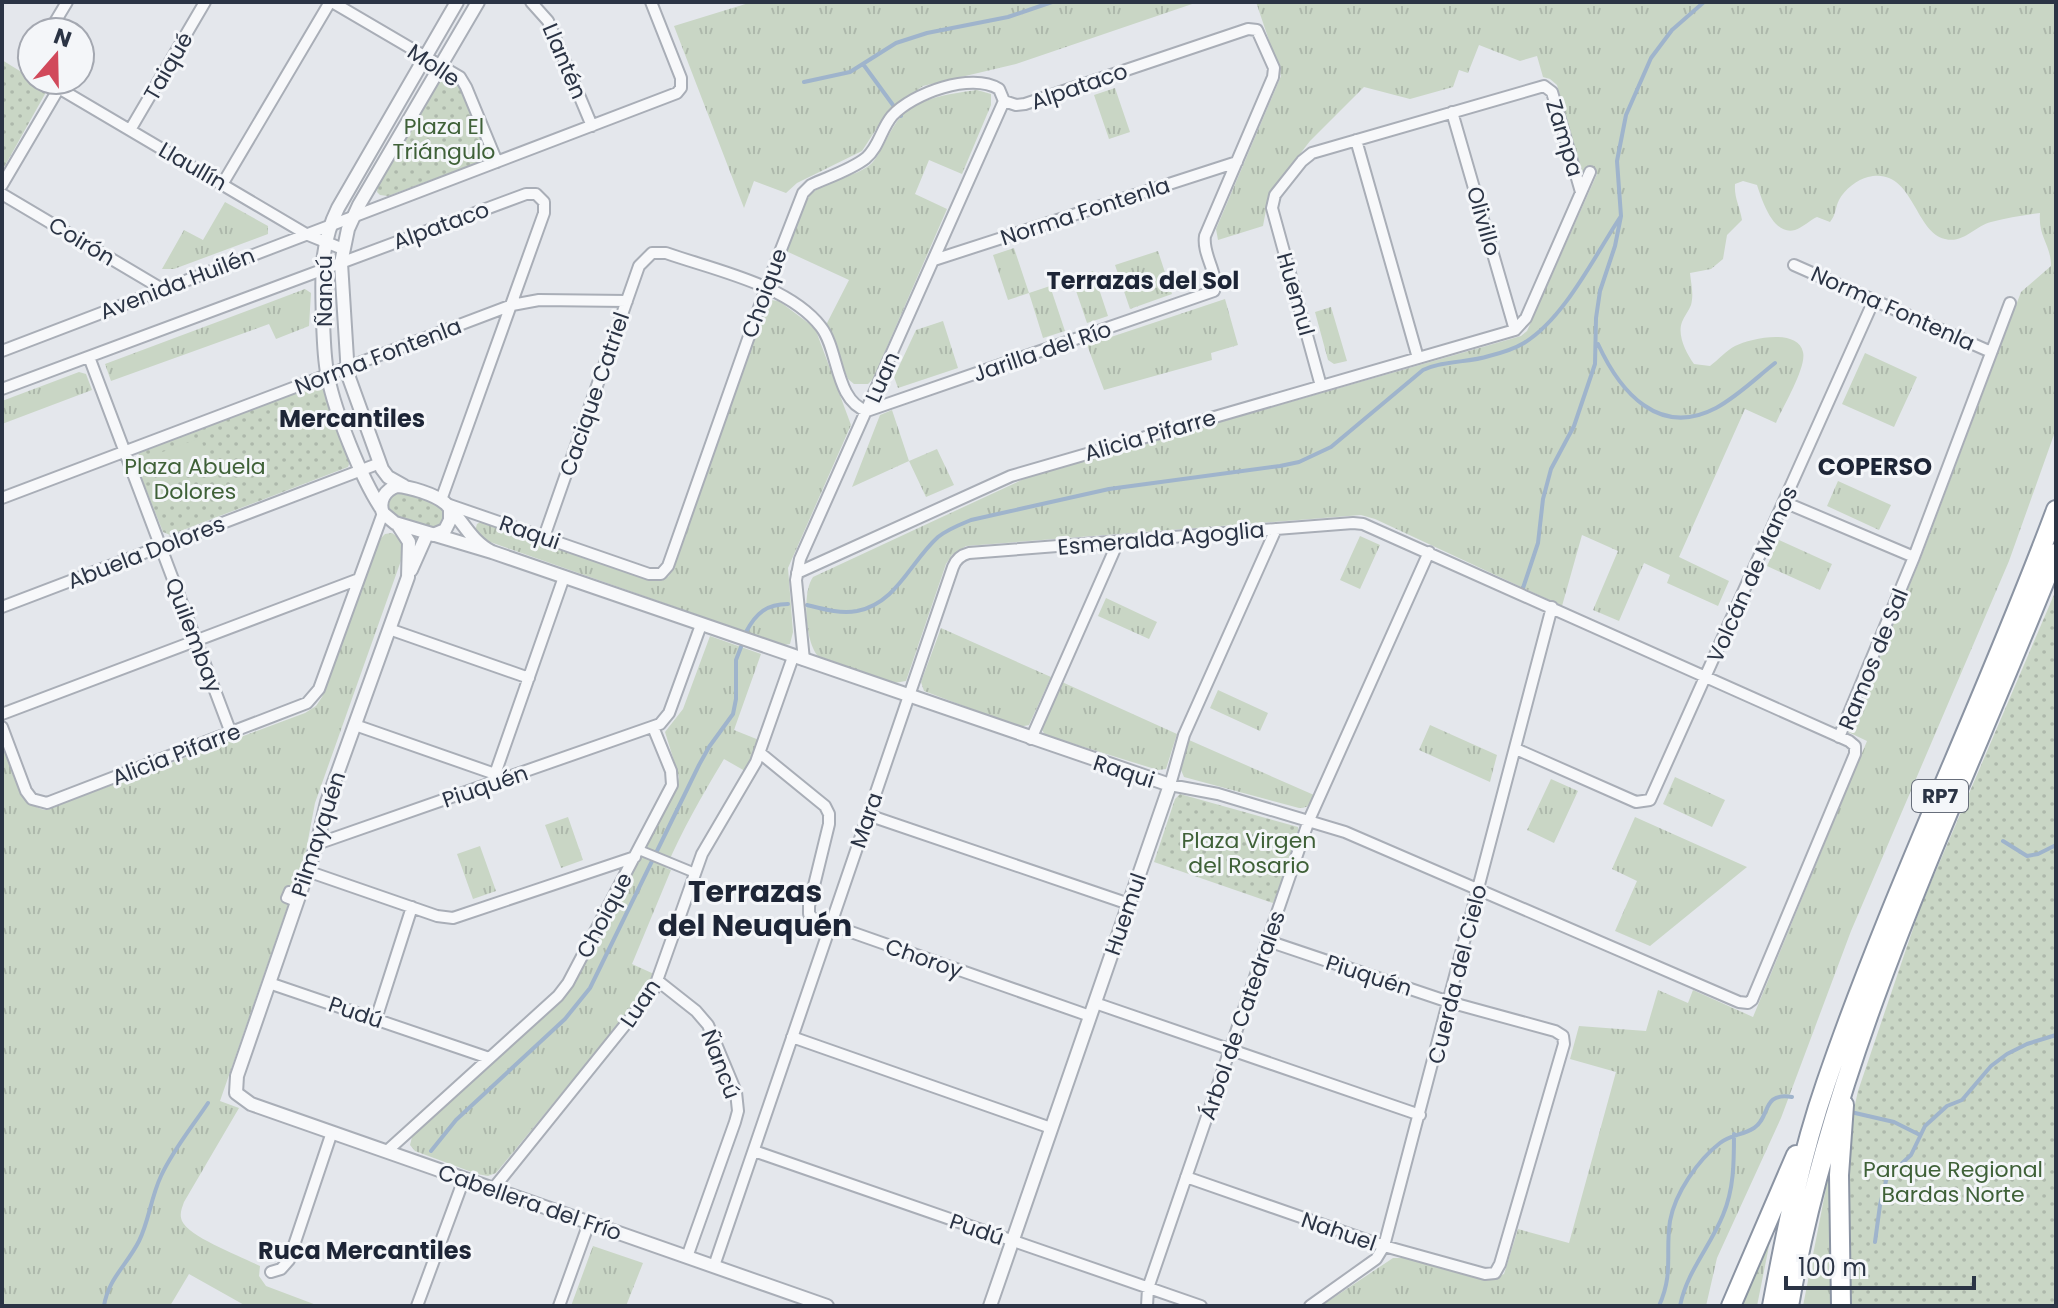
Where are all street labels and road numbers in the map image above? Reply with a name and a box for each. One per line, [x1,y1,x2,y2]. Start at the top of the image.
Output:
street label: Llantén [535,18,594,104]
street label: Taiqué [136,26,201,106]
street label: Molle [401,36,466,94]
street label: Alpataco [1027,55,1132,117]
street label: Zampa [1538,96,1591,181]
street label: Llaullín [153,134,233,198]
street label: Norma Fontenla [996,169,1174,253]
street label: Olivillo [1459,183,1508,259]
street label: Alpataco [389,194,494,257]
street label: Coirón [43,209,121,273]
street label: Avenida Huilén [95,240,259,327]
street label: Choique [734,244,795,342]
street label: Huemul [1269,249,1322,339]
street label: Ñancú [309,255,340,327]
street label: Norma Fontenla [1806,258,1980,358]
street label: Cacique Catriel [552,308,637,480]
street label: Norma Fontenla [290,310,466,403]
street label: Jarilla del Río [969,313,1115,390]
street label: Luan [858,347,907,408]
street label: Alicia Pifarre [1081,402,1220,469]
street label: Volcán de Manos [1700,481,1805,667]
street label: Abuela Dolores [63,508,229,597]
street label: Raqui [495,508,564,557]
street label: Esmeralda Agoglia [1056,514,1266,563]
street label: Quilembay [157,573,230,698]
street label: Ramos de Sal [1831,584,1916,735]
street label: Alicia Pifarre [107,716,245,793]
street label: Raqui [1089,747,1158,796]
street label: Piuquén [438,757,532,816]
street label: Pilmayquén [284,767,353,901]
road number: RP7 [1912,780,1968,812]
street label: Mara [843,788,890,852]
street label: Choique [569,867,640,964]
street label: Huemul [1097,869,1154,959]
street label: Cuerda del Cielo [1420,881,1495,1067]
street label: Árbol de Catedrales [1192,906,1293,1124]
street label: Choroy [881,931,967,986]
street label: Piuquén [1322,947,1416,1004]
street label: Luan [613,973,668,1034]
street label: Pudú [324,989,387,1036]
street label: Ñancú [693,1025,748,1103]
street label: Cabellera del Frío [434,1157,626,1248]
street label: Nahuel [1297,1204,1381,1259]
street label: Pudú [945,1206,1008,1253]

